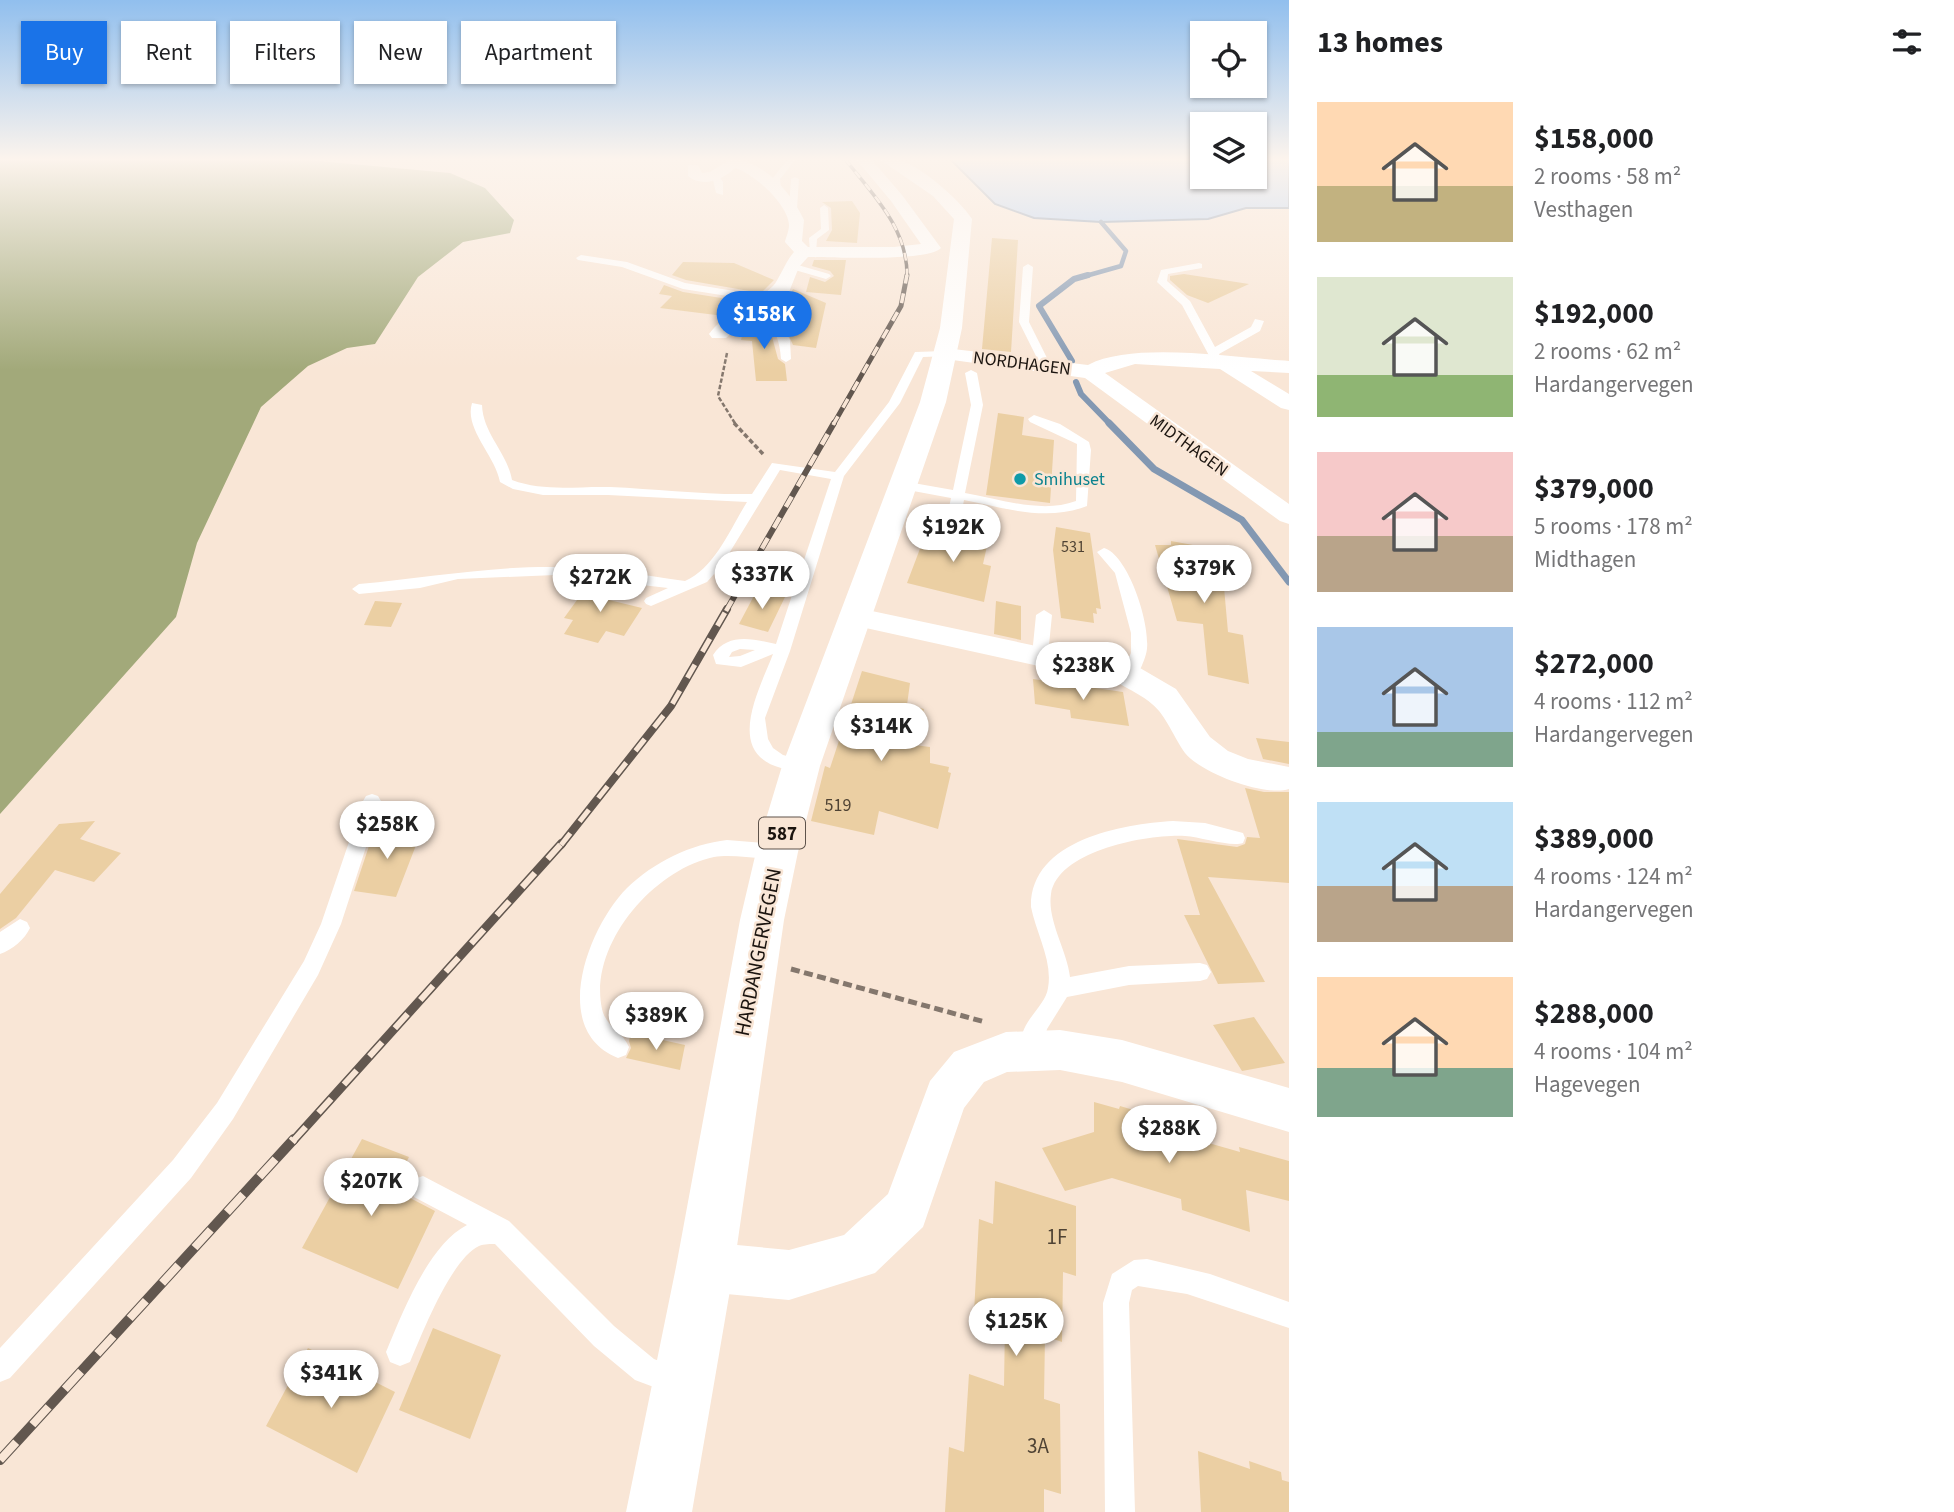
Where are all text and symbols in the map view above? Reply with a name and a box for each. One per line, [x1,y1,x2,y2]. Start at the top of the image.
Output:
chip: Buy [21,21,107,84]
chip: Rent [121,21,216,84]
chip: Filters [230,21,340,84]
chip: New [354,21,447,84]
chip: Apartment [461,21,616,84]
map controls [1190,21,1267,189]
button: locate [1190,21,1267,98]
text: 13 homes [1317,21,1443,64]
icon: filters [1888,23,1926,61]
button: layers [1190,112,1267,189]
text: $158,000 [1534,117,1654,160]
icon: home [1373,130,1457,214]
text: 2 rooms · 58 m² [1534,160,1681,193]
text: Vesthagen [1534,193,1633,226]
pin: $158K [715,292,813,351]
text: $192,000 [1534,292,1654,335]
text: $158K [733,297,795,330]
icon: home [1373,305,1457,389]
text: 2 rooms · 62 m² [1534,335,1681,368]
street label: NORDHAGEN [972,345,1072,382]
text: Hardangervegen [1534,368,1694,401]
street label: MIDTHAGEN [1144,408,1233,482]
place label: Smihuset [1034,467,1105,492]
text: $379,000 [1534,467,1654,510]
marker: Smihuset [1012,471,1028,487]
icon: home [1373,480,1457,564]
pin: $192K [904,504,1002,564]
text: $192K [922,510,984,543]
text: 5 rooms · 178 m² [1534,510,1693,543]
house number: 531 [1061,536,1085,558]
text: Midthagen [1534,543,1636,576]
pin: $379K [1155,546,1253,605]
text: $379K [1173,551,1235,584]
pin: $337K [713,552,811,611]
pin: $272K [551,554,649,614]
text: $337K [731,557,793,590]
text: $272K [569,560,631,593]
pin: $238K [1034,642,1132,702]
text: $272,000 [1534,642,1654,685]
text: $238K [1052,648,1114,681]
icon: home [1373,655,1457,739]
text: 4 rooms · 112 m² [1534,685,1693,718]
pin: $314K [832,704,930,763]
text: $314K [850,709,912,742]
text: Hardangervegen [1534,718,1694,751]
house number: 519 [825,793,851,818]
pin: $258K [338,802,436,861]
text: $258K [356,807,418,840]
text: $389,000 [1534,817,1654,860]
road number: 587 [759,818,805,848]
icon: home [1373,830,1457,914]
text: 4 rooms · 124 m² [1534,860,1693,893]
street label: HARDANGERVEGEN [727,866,789,1038]
text: Hardangervegen [1534,893,1694,926]
pin: $389K [607,992,705,1052]
text: $288,000 [1534,992,1654,1035]
text: $389K [625,998,687,1031]
icon: home [1373,1005,1457,1089]
text: 4 rooms · 104 m² [1534,1035,1693,1068]
text: Hagevegen [1534,1068,1641,1101]
pin: $288K [1120,1106,1218,1165]
text: $288K [1138,1111,1200,1144]
pin: $207K [322,1158,420,1218]
text: $207K [340,1164,402,1197]
house number: 1F [1047,1222,1067,1252]
pin: $125K [967,1298,1065,1358]
text: $125K [985,1304,1047,1337]
pin: $341K [282,1350,380,1410]
text: $341K [300,1356,362,1389]
house number: 3A [1027,1431,1050,1461]

